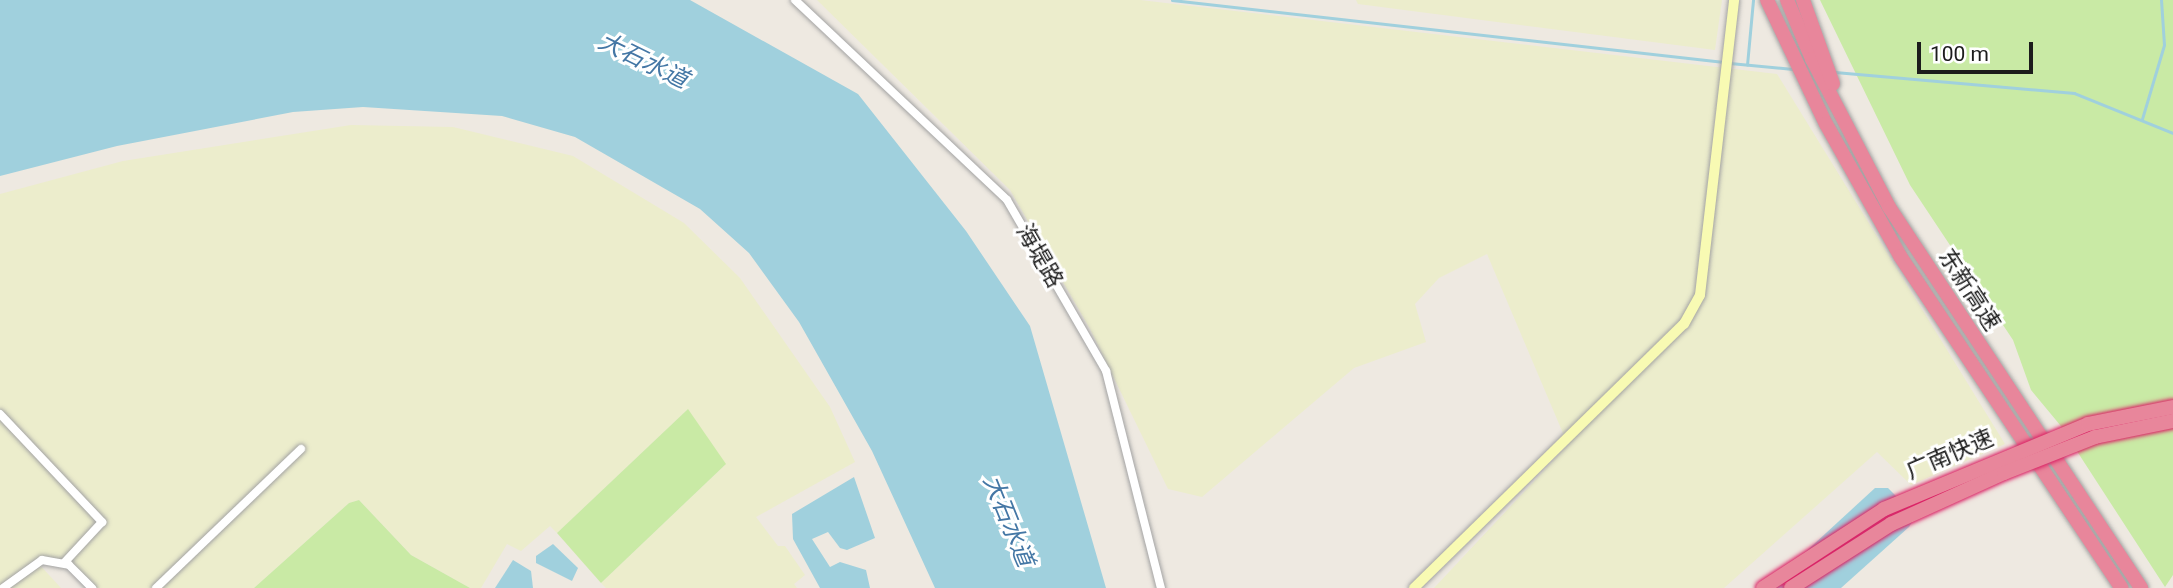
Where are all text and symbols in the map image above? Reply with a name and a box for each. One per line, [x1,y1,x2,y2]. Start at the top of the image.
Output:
water label: 大石水道 [594,27,692,95]
scale bar [1921,28,2036,72]
text: 100 m [1930,42,1989,66]
street label: 海堤路 [1010,219,1068,293]
street label: 东新高速 [1932,244,2006,336]
street label: 广南快速 [1902,424,1998,486]
water label: 大石水道 [977,471,1039,571]

